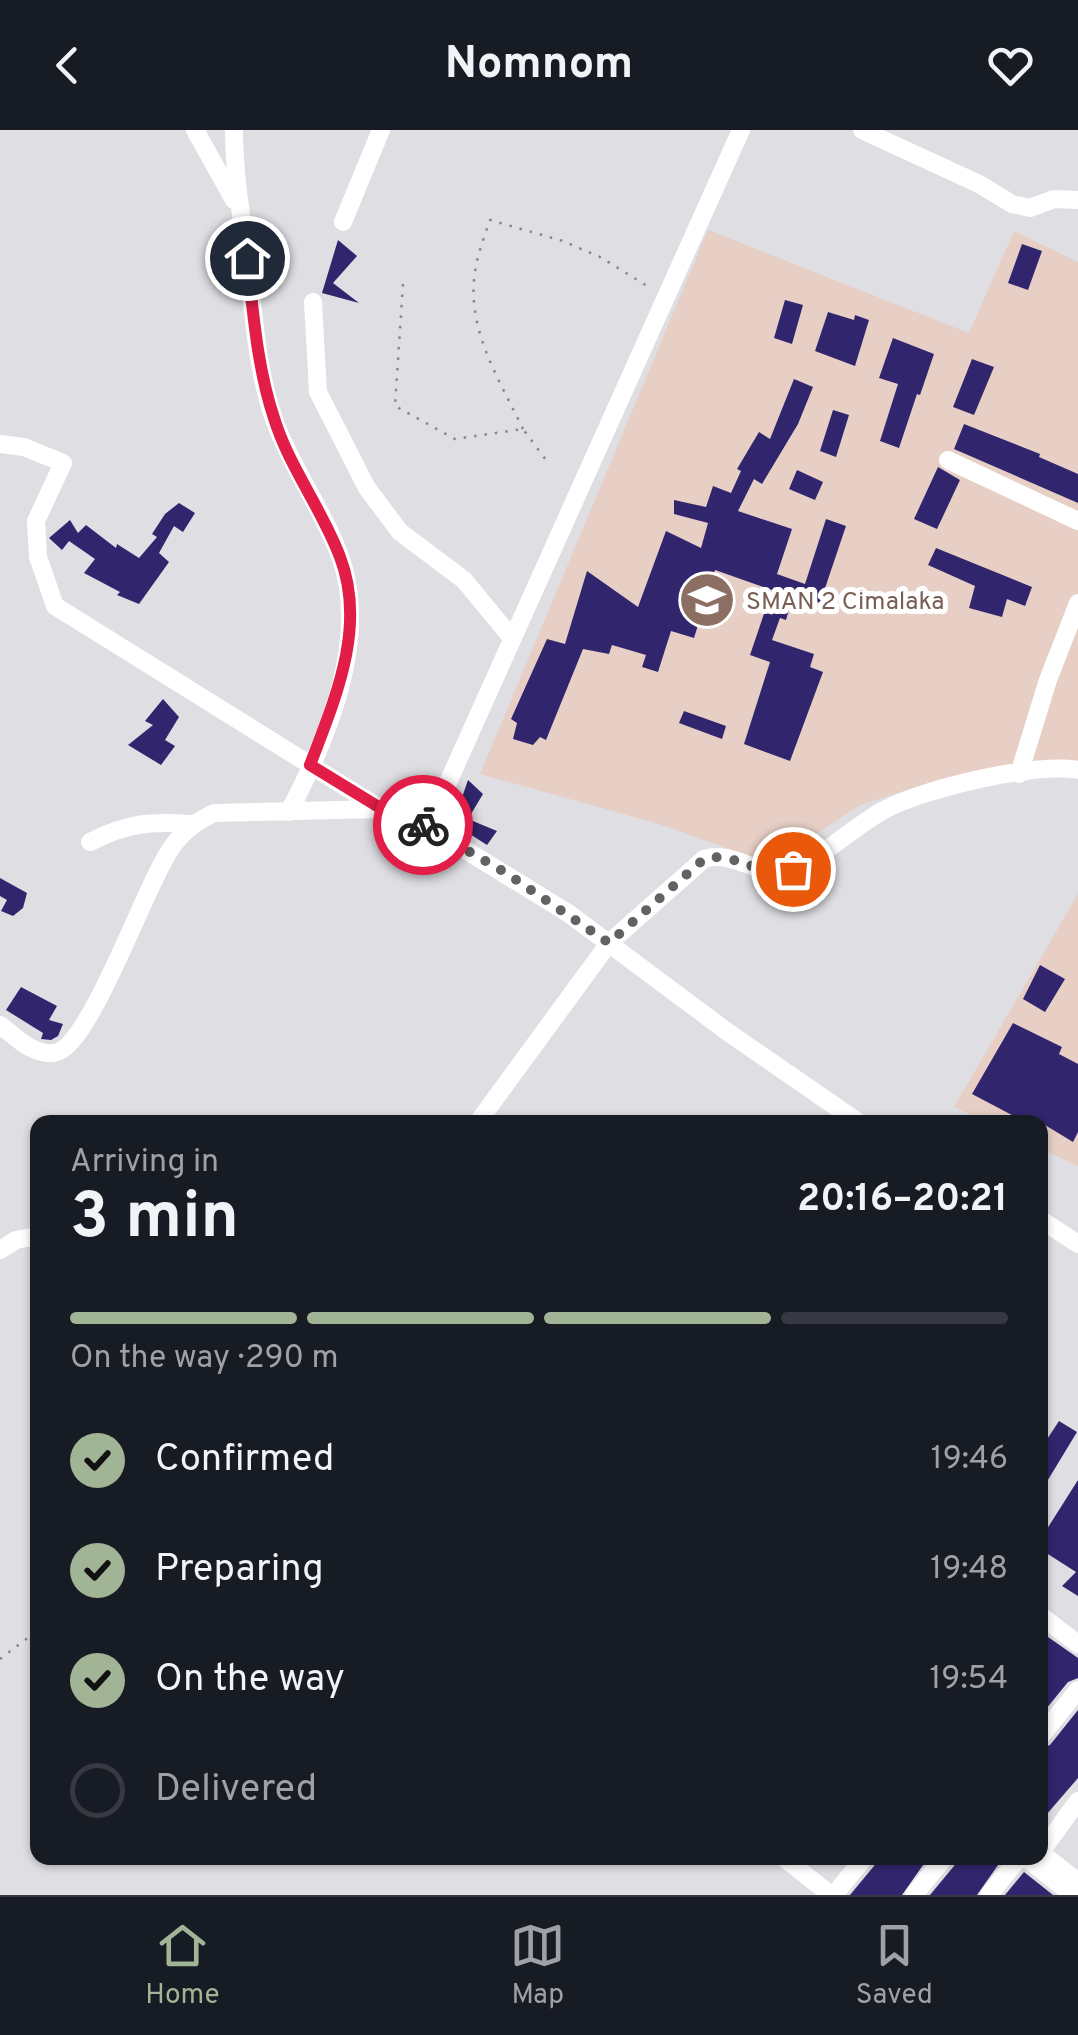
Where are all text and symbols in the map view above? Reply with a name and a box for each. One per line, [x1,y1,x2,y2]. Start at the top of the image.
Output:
text: Nomnom [445,37,633,94]
icon: back [40,38,95,93]
icon: heart [983,38,1038,93]
pin [205,216,290,301]
icon: home [220,231,275,286]
school or university icon: SMAN 2 Cimalaka [677,570,737,630]
place label: SMAN 2 Cimalaka [746,587,944,619]
courier [373,775,473,875]
icon: bike [396,798,451,853]
pin [751,827,836,912]
icon: bag [766,842,821,897]
text: Arriving in [70,1143,219,1183]
text: 20:16–20:21 [797,1176,1008,1225]
text: 3 min [70,1179,239,1261]
text: On the way · 290 m [70,1339,339,1379]
icon: check [70,1433,125,1488]
text: Confirmed [155,1436,334,1485]
text: 19:46 [931,1440,1008,1480]
icon: check [70,1543,125,1598]
text: Preparing [155,1546,324,1595]
text: 19:48 [930,1550,1008,1590]
icon: check [70,1653,125,1708]
text: On the way [155,1656,345,1705]
text: 19:54 [929,1660,1008,1700]
text: Delivered [155,1766,317,1815]
tab: Home [145,1918,220,2014]
tab: Map [510,1918,565,2014]
tab: Saved [856,1918,933,2014]

